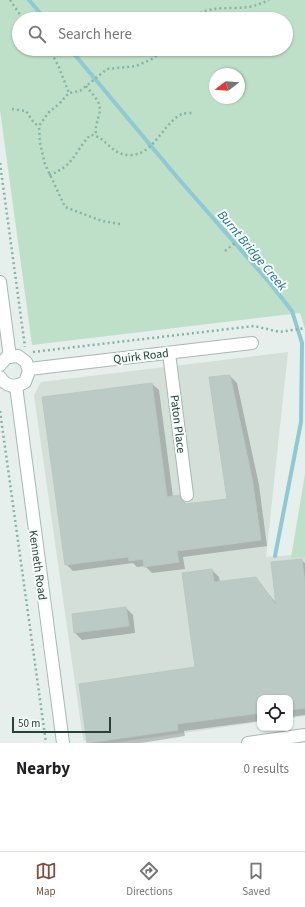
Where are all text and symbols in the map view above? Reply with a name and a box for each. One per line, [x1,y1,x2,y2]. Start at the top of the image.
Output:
search box [12,12,293,56]
icon: search [26,23,48,45]
text: Search here [58,24,132,45]
north arrow [209,68,245,104]
water label: Burnt Bridge Creek [213,207,292,295]
street label: Quirk Road [112,345,170,368]
street label: Paton Place [165,394,190,454]
street label: Kenneth Road [24,529,51,601]
map controls [257,695,293,731]
button: locate [257,695,293,731]
scale bar [12,715,111,734]
text: 50 m [18,716,40,731]
text: Nearby [16,757,70,781]
text: 0 results [244,760,289,778]
tab: Map [35,860,57,899]
tab: Directions [126,860,173,899]
tab: Saved [242,860,270,899]

